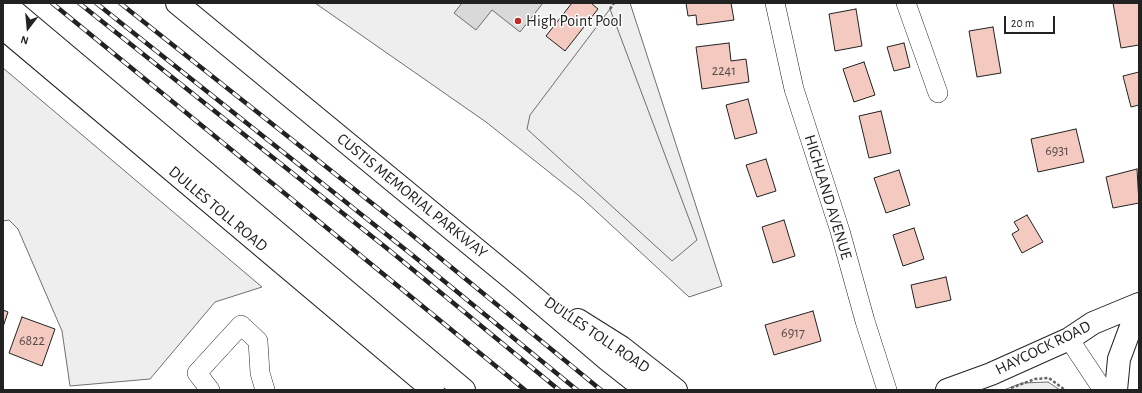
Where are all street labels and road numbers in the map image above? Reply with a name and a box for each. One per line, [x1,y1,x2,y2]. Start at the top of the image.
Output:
street label: CUSTIS MEMORIAL PARKWAY [333,129,491,263]
street label: HIGHLAND AVENUE [800,132,856,262]
street label: DULLES TOLL ROAD [165,162,271,256]
street label: DULLES TOLL ROAD [541,293,653,377]
street label: HAYCOCK ROAD [992,317,1094,379]

